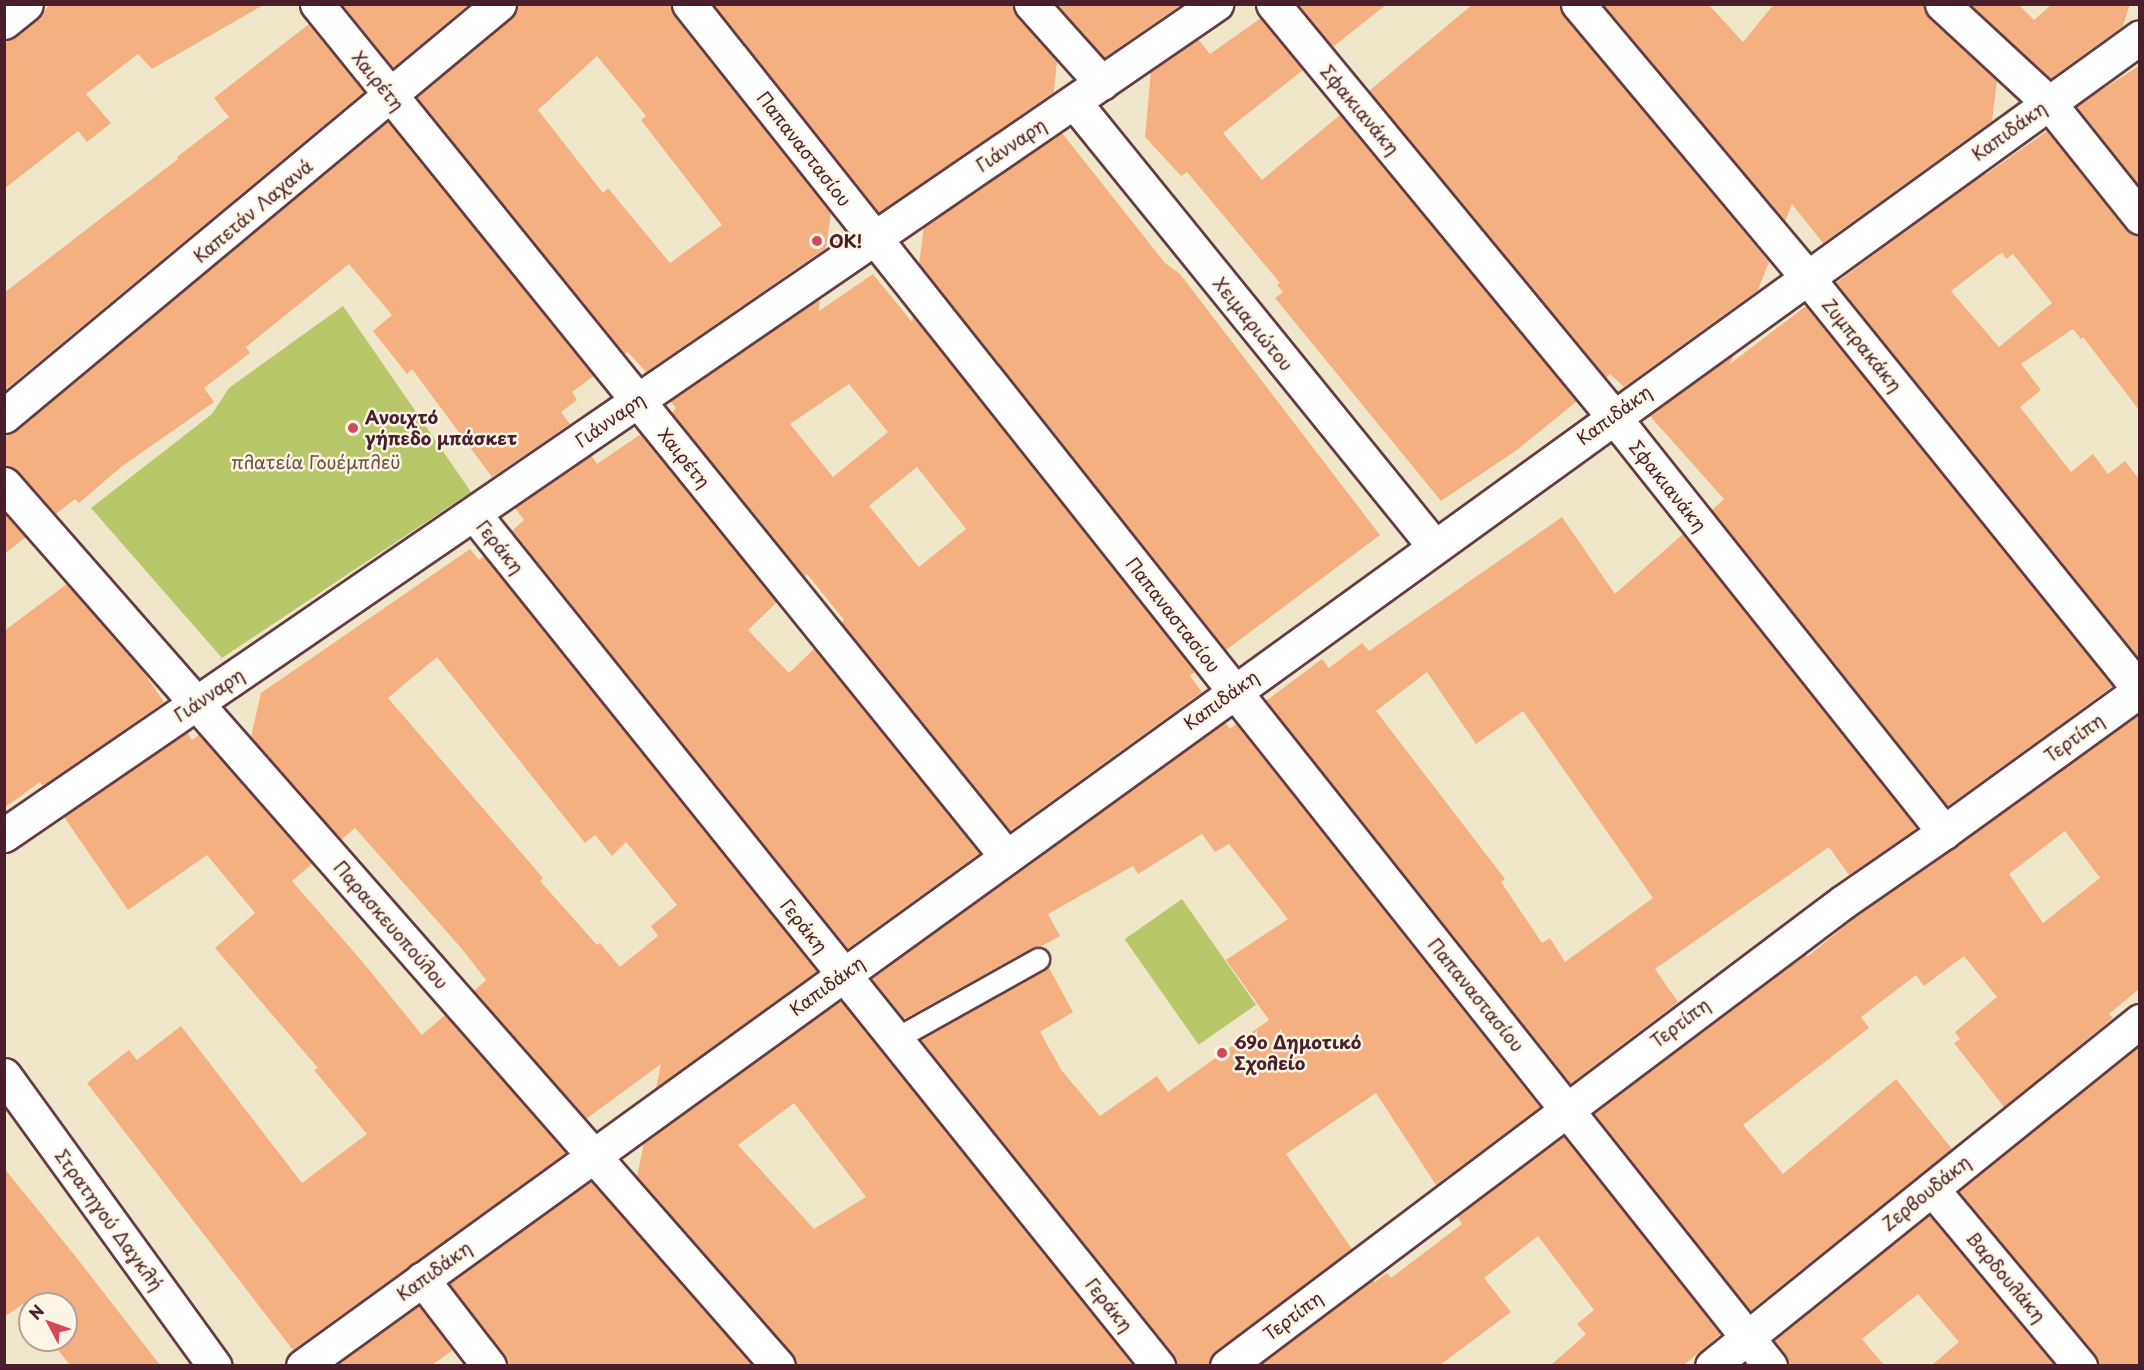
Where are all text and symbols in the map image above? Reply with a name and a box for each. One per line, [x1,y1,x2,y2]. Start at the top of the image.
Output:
street label: Χαιρέτη [347,47,409,115]
street label: Σφακιανάκη [1316,61,1404,159]
street label: Παπαναστασίου [752,87,856,211]
street label: Καπιδάκη [1968,97,2050,165]
street label: Γιάνναρη [972,114,1050,176]
street label: Καπετάν Λαχανά [189,155,317,267]
place label: OK! [829,230,862,252]
marker: OK! [810,234,824,248]
street label: Χειμαριώτου [1209,273,1297,375]
street label: Ζυμπρακάκη [1818,294,1906,396]
street label: Καπιδάκη [1573,381,1655,449]
street label: Γιάνναρη [571,388,649,452]
place label: Ανοιχτό γήπεδο μπάσκετ [365,407,518,450]
marker: Ανοιχτό γήπεδο μπάσκετ [346,421,360,435]
street label: Χαιρέτη [653,424,715,492]
street label: Σφακιανάκη [1625,436,1711,536]
park label: πλατεία Γουέμπλεϋ [232,451,400,473]
street label: Γεράκη [472,516,528,578]
street label: Παπαναστασίου [1121,553,1225,677]
street label: Γιάνναρη [170,664,248,726]
street label: Καπιδάκη [1180,666,1262,734]
street label: Τερτίπη [2040,709,2108,767]
street label: Παρασκευοπούλου [329,856,453,994]
street label: Γεράκη [776,895,832,957]
street label: Παπαναστασίου [1424,934,1528,1056]
street label: Καπιδάκη [786,952,868,1020]
street label: Τερτίπη [1646,994,1714,1052]
place label: 69ο Δημοτικό Σχολείο [1234,1032,1362,1074]
marker: 69ο Δημοτικό Σχολείο [1215,1046,1229,1060]
street label: Στρατηγού Δαγκλή [51,1146,167,1294]
street label: Ζερβουδάκη [1877,1151,1975,1235]
street label: Βαρδουλάκη [1962,1227,2050,1327]
street label: Καπιδάκη [393,1237,475,1305]
street label: Γεράκη [1081,1274,1137,1336]
street label: Τερτίπη [1259,1287,1327,1345]
north arrow [18,1292,78,1352]
text: N [23,1299,49,1324]

